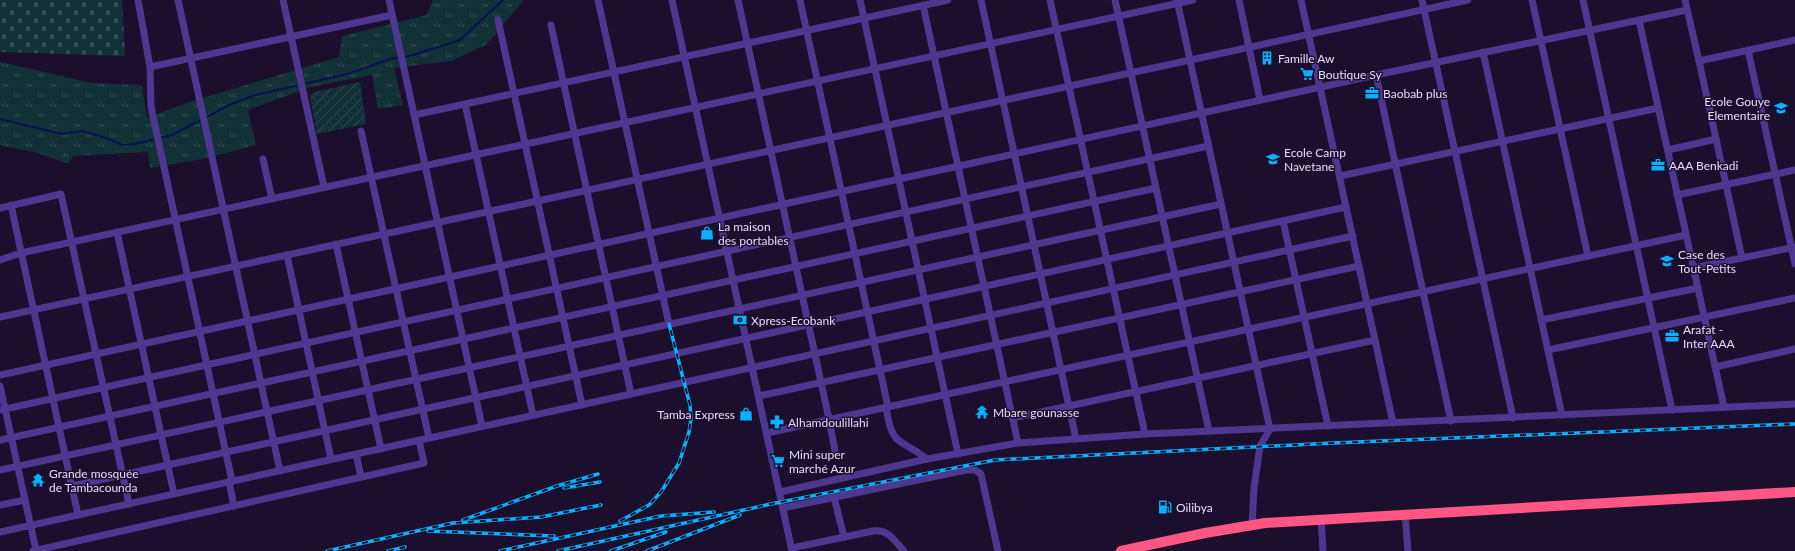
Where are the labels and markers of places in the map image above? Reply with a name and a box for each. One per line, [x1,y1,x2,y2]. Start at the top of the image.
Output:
building icon: Famille Aw [1259,50,1275,66]
place label: Famille Aw [1278,51,1335,66]
supermarket icon: Boutique Sy [1299,66,1315,82]
place label: Boutique Sy [1318,67,1383,82]
office icon: Baobab plus [1364,85,1380,101]
place label: Baobab plus [1383,86,1447,101]
place label: Ecole Gouye Elementaire [1704,94,1770,123]
school or university icon: Ecole Gouye Elementaire [1773,100,1789,116]
place label: Ecole Camp Navetane [1284,145,1346,174]
school or university icon: Ecole Camp Navetane [1265,151,1281,167]
office icon: AAA Benkadi [1650,157,1666,173]
place label: AAA Benkadi [1669,158,1739,173]
place label: La maison des portables [718,219,789,248]
shop icon: La maison des portables [699,225,715,241]
place label: Case des Tout-Petits [1678,247,1736,276]
school or university icon: Case des Tout-Petits [1659,253,1675,269]
bank icon: Xpress-Ecobank [732,312,748,328]
place label: Xpress-Ecobank [751,313,836,328]
place label: Arafat - Inter AAA [1683,322,1736,351]
office icon: Arafat - Inter AAA [1664,328,1680,344]
temple icon: Mbare gounasse [974,404,990,420]
place label: Mbare gounasse [993,405,1079,420]
shop icon: Tamba Express [738,406,754,422]
place label: Tamba Express [657,407,735,422]
pharmacy icon: Alhamdoulillahi [769,414,785,430]
place label: Alhamdoulillahi [788,415,869,430]
place label: Mini super marché Azur [789,447,856,476]
supermarket icon: Mini super marché Azur [770,453,786,469]
place label: Grande mosquée de Tambacounda [49,466,139,495]
temple icon: Grande mosquée de Tambacounda [30,472,46,488]
fuel station icon: Oilibya [1157,499,1173,515]
place label: Oilibya [1176,500,1213,515]

